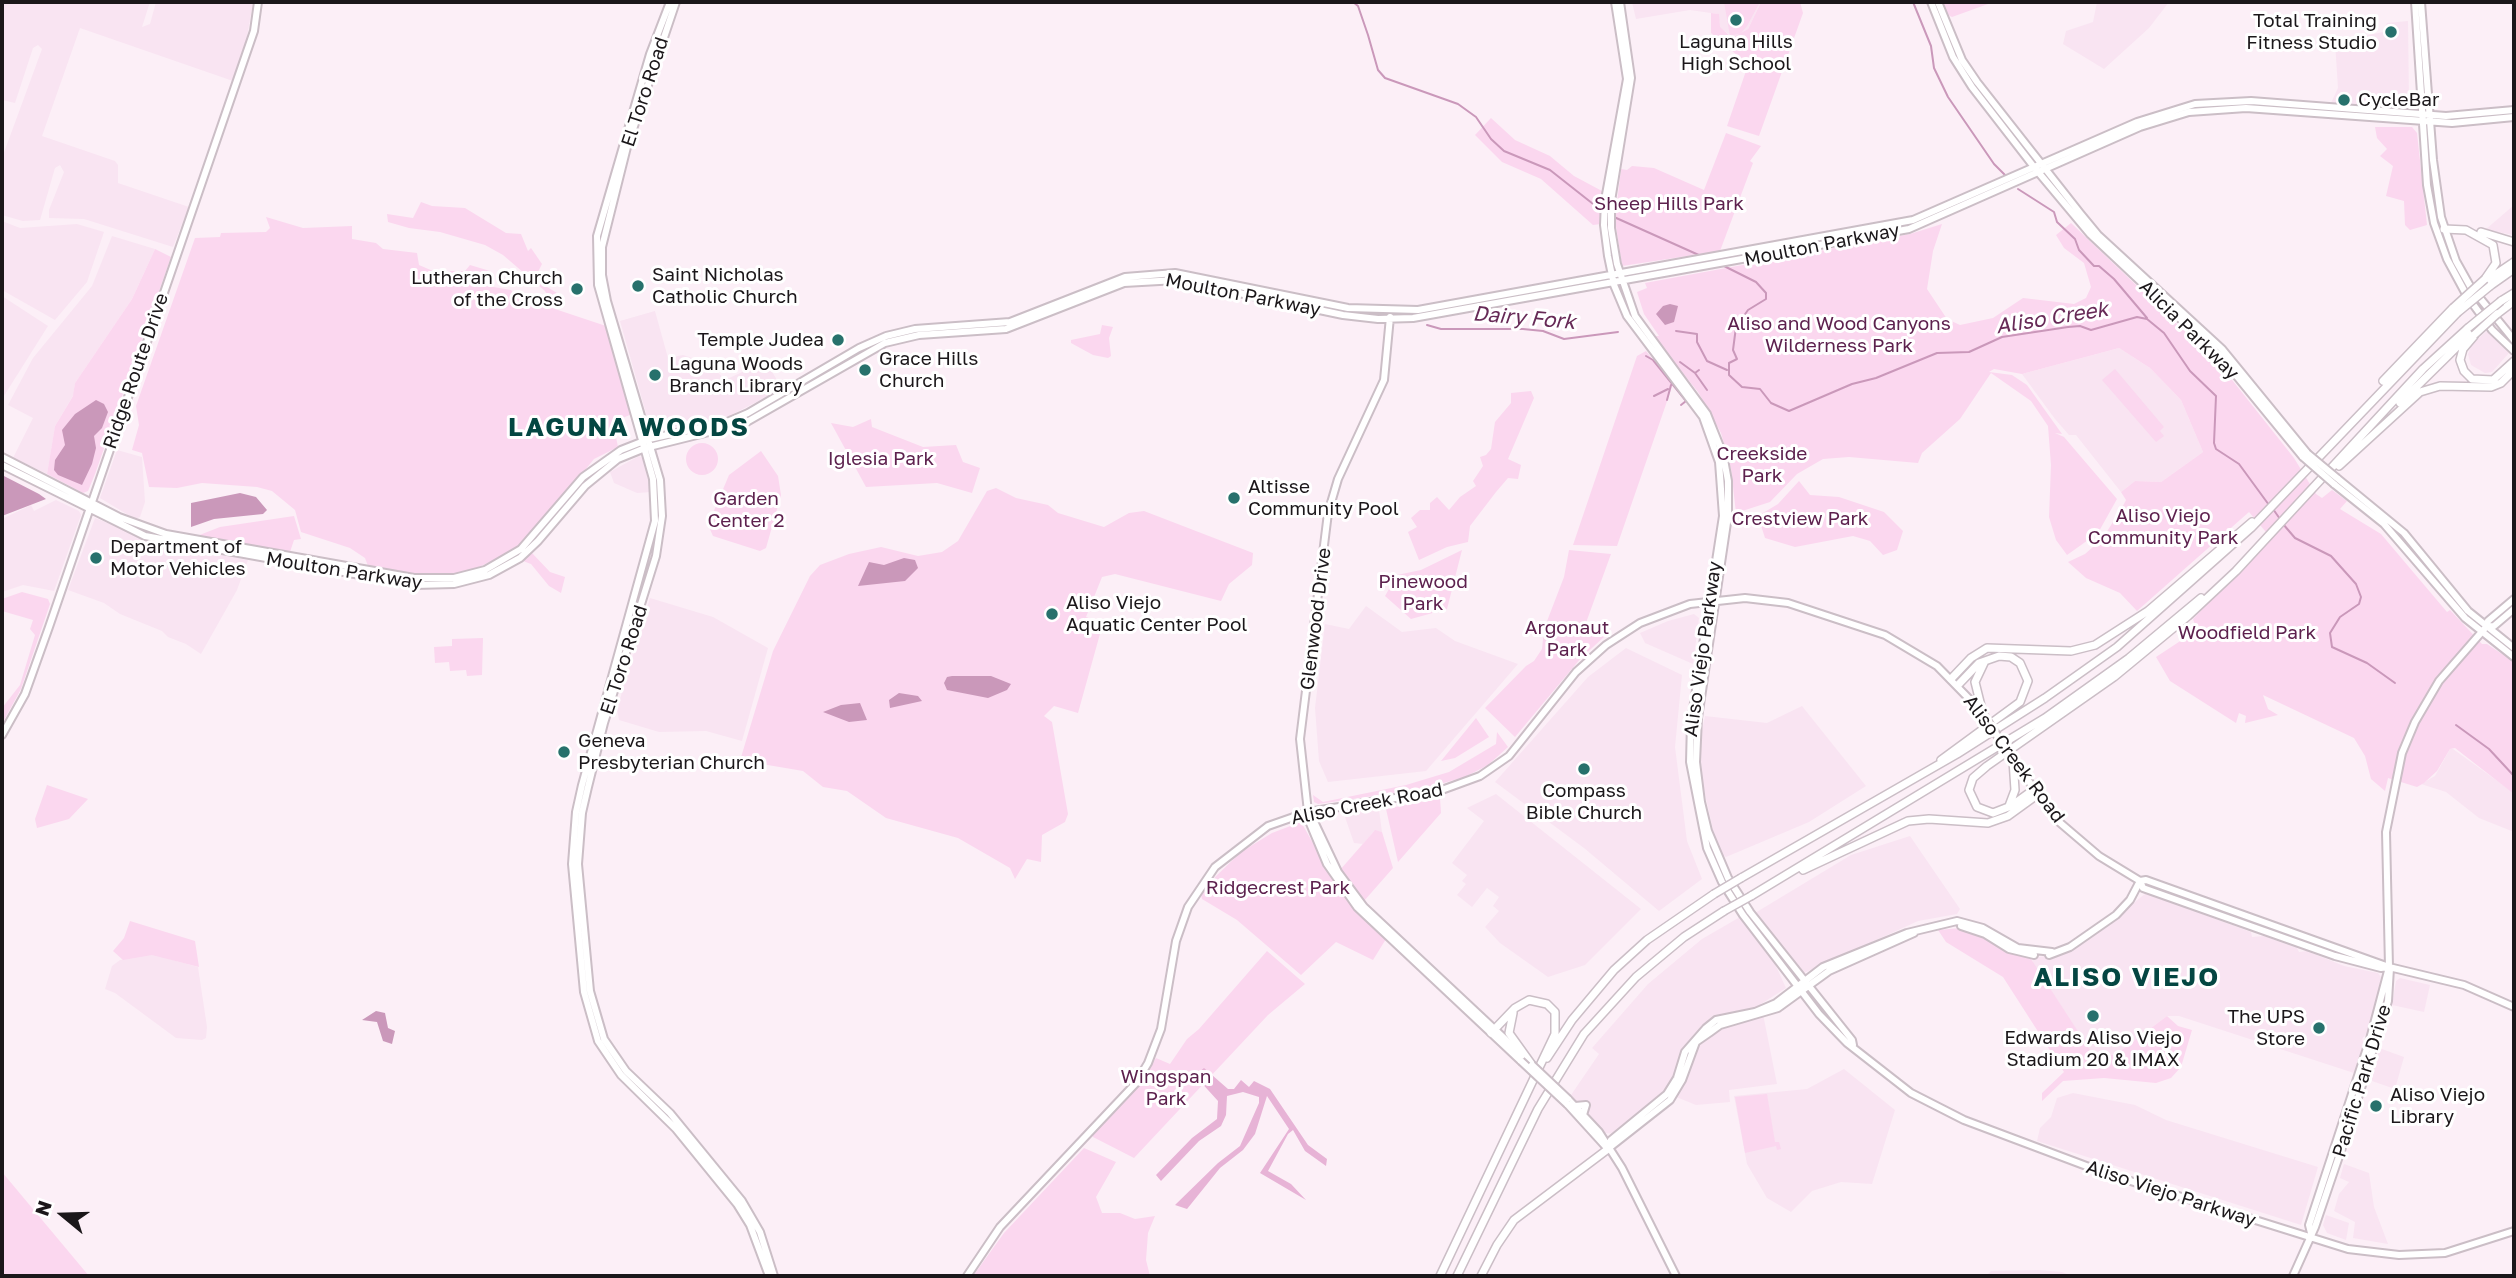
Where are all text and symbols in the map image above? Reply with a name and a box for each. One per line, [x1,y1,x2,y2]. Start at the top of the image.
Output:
place label: Total Training Fitness Studio [2246,10,2377,54]
marker: Laguna Hills High School [1728,12,1744,28]
marker: Total Training Fitness Studio [2383,24,2399,40]
place label: Laguna Hills High School [1679,31,1793,75]
street label: El Toro Road [617,34,673,150]
place label: CycleBar [2358,89,2439,111]
marker: CycleBar [2336,92,2352,108]
park label: Sheep Hills Park [1594,193,1744,215]
street label: Moulton Parkway [1742,219,1902,271]
place label: Saint Nicholas Catholic Church [652,264,798,308]
place label: Lutheran Church of the Cross [411,267,563,311]
street label: Moulton Parkway [1163,269,1323,321]
street label: Alicia Parkway [2134,275,2244,385]
marker: Saint Nicholas Catholic Church [630,278,646,294]
marker: Lutheran Church of the Cross [569,281,585,297]
street label: Ridge Route Drive [99,290,173,452]
water label: Aliso Creek [1994,297,2110,339]
water label: Dairy Fork [1472,301,1576,335]
park label: Aliso and Wood Canyons Wilderness Park [1727,313,1951,357]
place label: Temple Judea [697,329,824,351]
marker: Temple Judea [830,332,846,348]
place label: Grace Hills Church [879,348,978,392]
place label: Laguna Woods Branch Library [669,353,803,397]
marker: Grace Hills Church [857,362,873,378]
marker: Laguna Woods Branch Library [647,367,663,383]
district label: LAGUNA WOODS [510,412,748,444]
park label: Creekside Park [1717,443,1807,487]
park label: Iglesia Park [828,448,934,470]
place label: Altisse Community Pool [1248,476,1399,520]
park label: Garden Center 2 [707,488,785,532]
marker: Altisse Community Pool [1226,490,1242,506]
park label: Aliso Viejo Community Park [2088,505,2238,549]
park label: Crestview Park [1731,508,1869,530]
place label: Department of Motor Vehicles [110,536,246,580]
street label: Glenwood Drive [1296,546,1336,692]
street label: Moulton Parkway [264,547,424,595]
marker: Department of Motor Vehicles [88,550,104,566]
street label: Aliso Viejo Parkway [1679,560,1727,738]
park label: Pinewood Park [1378,571,1468,615]
place label: Aliso Viejo Aquatic Center Pool [1066,592,1247,636]
street label: El Toro Road [596,602,652,718]
marker: Aliso Viejo Aquatic Center Pool [1044,606,1060,622]
park label: Argonaut Park [1525,617,1609,661]
park label: Woodfield Park [2178,622,2316,644]
street label: Aliso Creek Road [1959,691,2069,827]
place label: Geneva Presbyterian Church [578,730,765,774]
marker: Geneva Presbyterian Church [556,744,572,760]
marker: Compass Bible Church [1576,761,1592,777]
street label: Aliso Creek Road [1289,778,1445,830]
place label: Compass Bible Church [1526,780,1642,824]
park label: Ridgecrest Park [1206,877,1350,899]
district label: ALISO VIEJO [2035,962,2219,994]
street label: Pacific Park Drive [2328,1002,2396,1160]
place label: The UPS Store [2227,1006,2305,1050]
marker: Edwards Aliso Viejo Stadium 20 & IMAX [2085,1008,2101,1024]
marker: The UPS Store [2311,1020,2327,1036]
place label: Edwards Aliso Viejo Stadium 20 & IMAX [2004,1027,2182,1071]
park label: Wingspan Park [1121,1066,1211,1110]
place label: Aliso Viejo Library [2390,1084,2485,1128]
marker: Aliso Viejo Library [2368,1098,2384,1114]
street label: Aliso Viejo Parkway [2083,1156,2259,1232]
north arrow [28,1180,98,1250]
text: N [29,1197,56,1219]

